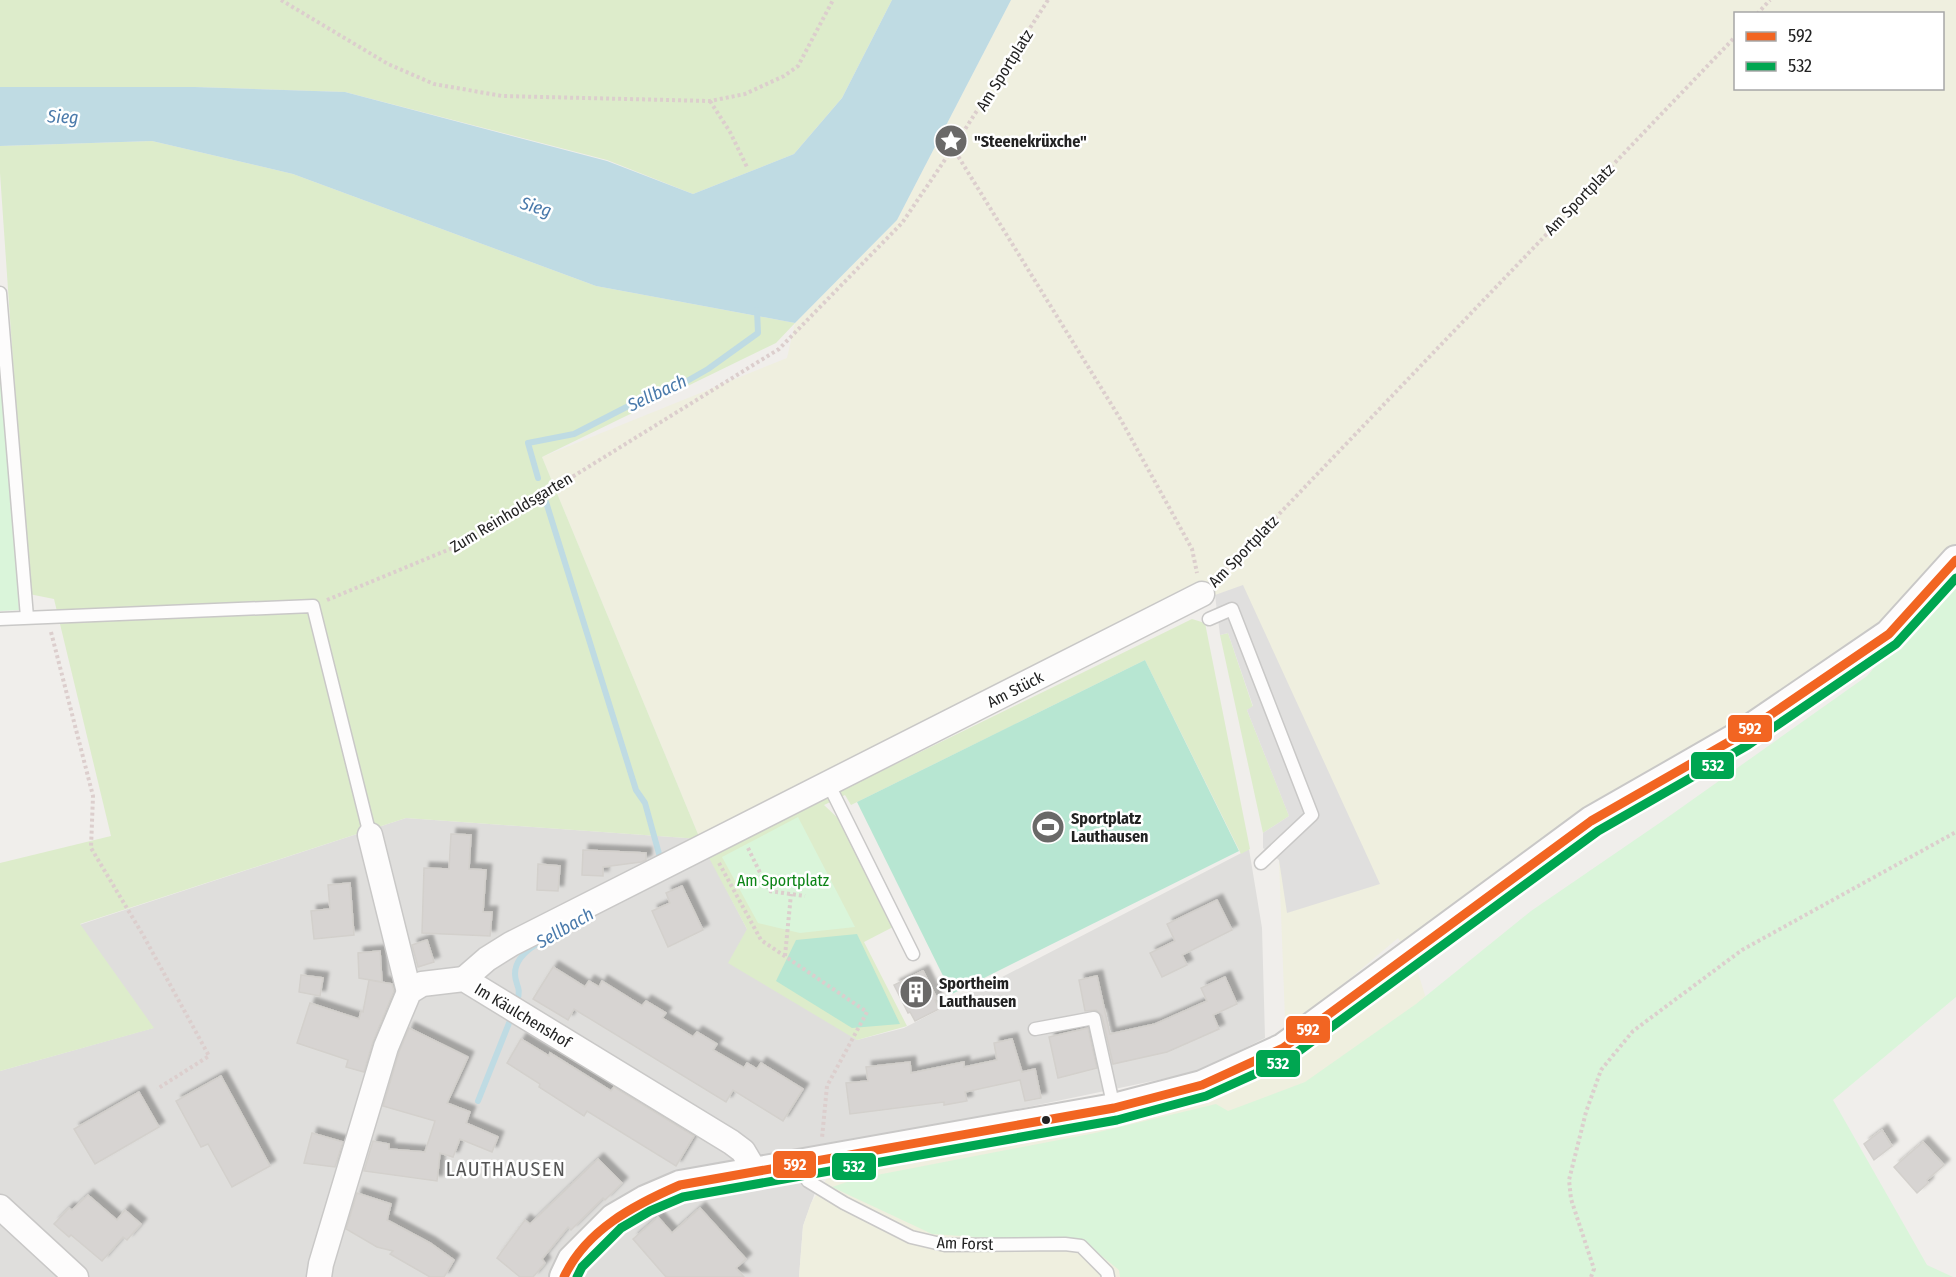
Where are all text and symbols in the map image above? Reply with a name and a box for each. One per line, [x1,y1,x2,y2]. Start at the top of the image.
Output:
legend [1734,12,1944,90]
text: 592 [1788,25,1812,47]
street label: Am Sportplatz [972,26,1037,114]
text: 532 [1788,55,1812,77]
water label: Sieg [46,105,79,129]
place icon: "Steenekrüxche" [933,123,969,159]
place label: "Steenekrüxche" [974,132,1087,151]
street label: Am Sportplatz [1540,160,1618,239]
water label: Sieg [517,192,554,222]
water label: Sellbach [623,370,690,417]
street label: Zum Reinholdsgarten [447,469,576,556]
street label: Am Sportplatz [1204,512,1282,591]
street label: Am Stück [984,667,1047,712]
line badge: 592 [1727,714,1773,743]
text: 592 [1738,719,1762,738]
line badge: 532 [1690,751,1735,780]
text: 532 [1702,756,1725,775]
sports icon: Sportplatz Lauthausen [1030,809,1066,845]
place label: Sportplatz Lauthausen [1071,809,1148,846]
park label: Am Sportplatz [737,871,829,890]
water label: Sellbach [531,903,598,954]
building icon: Sportheim Lauthausen [898,974,934,1010]
place label: Sportheim Lauthausen [939,974,1016,1011]
street label: Im Käulchenshof [471,979,575,1052]
line badge: 592 [1285,1015,1331,1044]
text: 592 [1296,1020,1320,1039]
line badge: 532 [1255,1049,1301,1078]
text: 532 [1267,1054,1290,1073]
unlabelled marker [1040,1114,1052,1126]
line badge: 592 [772,1150,817,1179]
line badge: 532 [831,1152,877,1181]
text: 592 [783,1155,807,1174]
district label: LAUTHAUSEN [446,1157,566,1181]
text: 532 [843,1157,866,1176]
street label: Am Forst [936,1233,994,1254]

